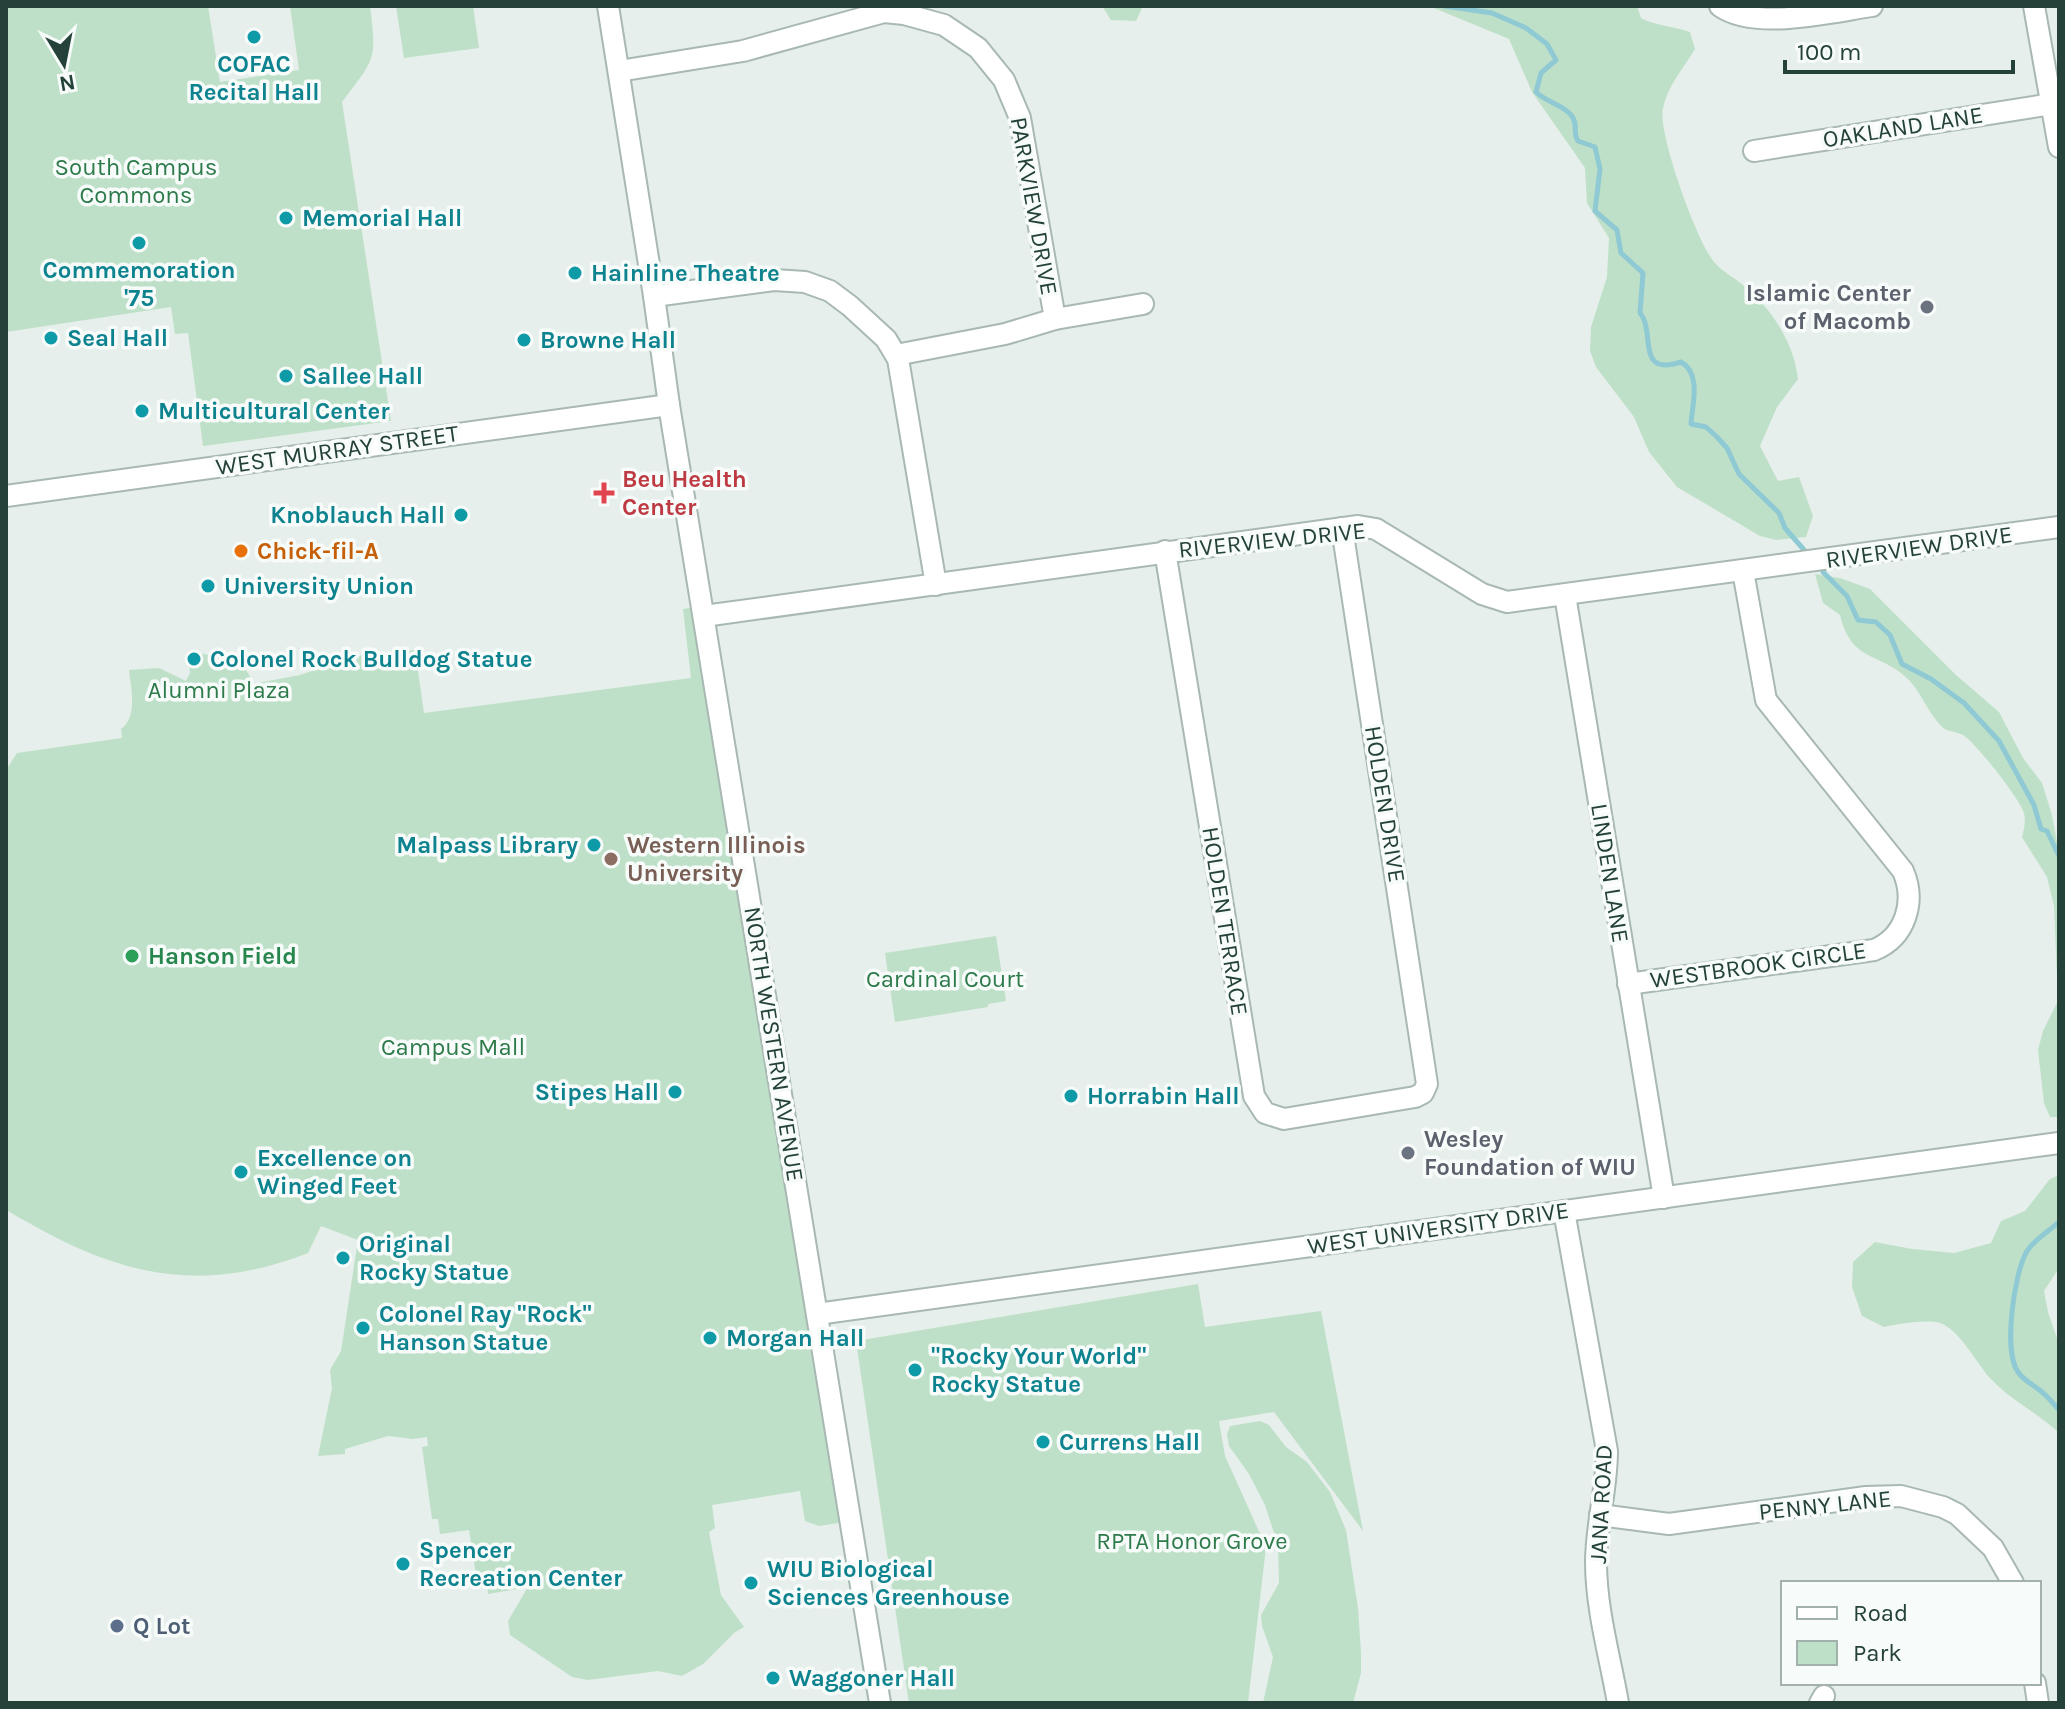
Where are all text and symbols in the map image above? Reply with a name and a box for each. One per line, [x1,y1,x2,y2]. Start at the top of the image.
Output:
north arrow [24,24,104,104]
scale bar [1785,24,2013,74]
marker: COFAC Recital Hall [245,28,263,46]
text: 100 m [1797,38,1862,66]
place label: COFAC Recital Hall [188,50,320,106]
text: N [57,69,77,97]
street label: OAKLAND LANE [1821,101,1985,153]
street label: PARKVIEW DRIVE [1005,115,1063,297]
park label: South Campus Commons [55,153,217,209]
place label: Memorial Hall [302,204,462,232]
marker: Memorial Hall [277,209,295,227]
marker: Commemoration '75 [130,234,148,252]
place label: Commemoration '75 [43,256,235,312]
place label: Hainline Theatre [591,259,780,287]
marker: Hainline Theatre [566,264,584,282]
place label: Islamic Center of Macomb [1746,279,1912,335]
marker: Islamic Center of Macomb [1918,298,1936,316]
place label: Seal Hall [67,324,168,352]
place label: Browne Hall [540,326,676,354]
marker: Seal Hall [42,329,60,347]
marker: Browne Hall [515,331,533,349]
place label: Sallee Hall [302,362,423,390]
marker: Sallee Hall [277,367,295,385]
place label: Multicultural Center [158,397,390,425]
marker: Multicultural Center [133,402,151,420]
street label: WEST MURRAY STREET [214,419,460,481]
place label: Beu Health Center [622,465,747,521]
marker: Beu Health Center [593,482,615,504]
place label: Knoblauch Hall [270,501,445,529]
marker: Knoblauch Hall [452,506,470,524]
street label: RIVERVIEW DRIVE [1177,516,1367,564]
street label: RIVERVIEW DRIVE [1824,520,2014,574]
place label: Chick-fil-A [257,537,379,565]
marker: Chick-fil-A [232,542,250,560]
place label: University Union [224,572,414,600]
marker: University Union [199,577,217,595]
place label: Colonel Rock Bulldog Statue [210,645,532,673]
marker: Colonel Rock Bulldog Statue [185,650,203,668]
park label: Alumni Plaza [148,676,290,704]
street label: HOLDEN DRIVE [1359,724,1411,884]
street label: LINDEN LANE [1585,801,1635,945]
street label: HOLDEN TERRACE [1196,824,1254,1018]
place label: Malpass Library [396,831,578,859]
place label: Western Illinois University [627,831,806,887]
marker: Malpass Library [585,836,603,854]
marker: Western Illinois University [602,850,620,868]
street label: NORTH WESTERN AVENUE [738,905,810,1183]
street label: WESTBROOK CIRCLE [1648,936,1868,994]
place label: Hanson Field [148,942,297,970]
marker: Hanson Field [123,947,141,965]
park label: Cardinal Court [866,965,1024,993]
park label: Campus Mall [381,1033,525,1061]
place label: Stipes Hall [535,1078,659,1106]
place label: Horrabin Hall [1087,1082,1240,1110]
marker: Stipes Hall [666,1083,684,1101]
marker: Horrabin Hall [1062,1087,1080,1105]
place label: Wesley Foundation of WIU [1424,1125,1636,1181]
place label: Excellence on Winged Feet [257,1144,412,1200]
marker: Wesley Foundation of WIU [1399,1144,1417,1162]
marker: Excellence on Winged Feet [232,1163,250,1181]
street label: WEST UNIVERSITY DRIVE [1305,1196,1571,1260]
place label: Original Rocky Statue [359,1230,509,1286]
marker: Original Rocky Statue [334,1249,352,1267]
place label: Colonel Ray "Rock" Hanson Statue [379,1300,592,1356]
marker: Colonel Ray "Rock" Hanson Statue [354,1319,372,1337]
place label: Morgan Hall [726,1324,864,1352]
marker: Morgan Hall [701,1329,719,1347]
place label: "Rocky Your World" Rocky Statue [931,1342,1146,1398]
marker: "Rocky Your World" Rocky Statue [906,1361,924,1379]
place label: Currens Hall [1059,1428,1200,1456]
marker: Currens Hall [1034,1433,1052,1451]
street label: JANA ROAD [1584,1444,1618,1564]
street label: PENNY LANE [1757,1484,1893,1526]
park label: RPTA Honor Grove [1096,1527,1288,1555]
place label: Spencer Recreation Center [419,1536,623,1592]
marker: Spencer Recreation Center [394,1555,412,1573]
place label: WIU Biological Sciences Greenhouse [767,1555,1010,1611]
marker: WIU Biological Sciences Greenhouse [742,1574,760,1592]
legend [1781,1581,2041,1685]
text: Road [1853,1599,1908,1627]
place label: Q Lot [133,1612,190,1640]
marker: Q Lot [108,1617,126,1635]
text: Park [1853,1639,1902,1667]
place label: Waggoner Hall [789,1664,955,1692]
marker: Waggoner Hall [764,1669,782,1687]

